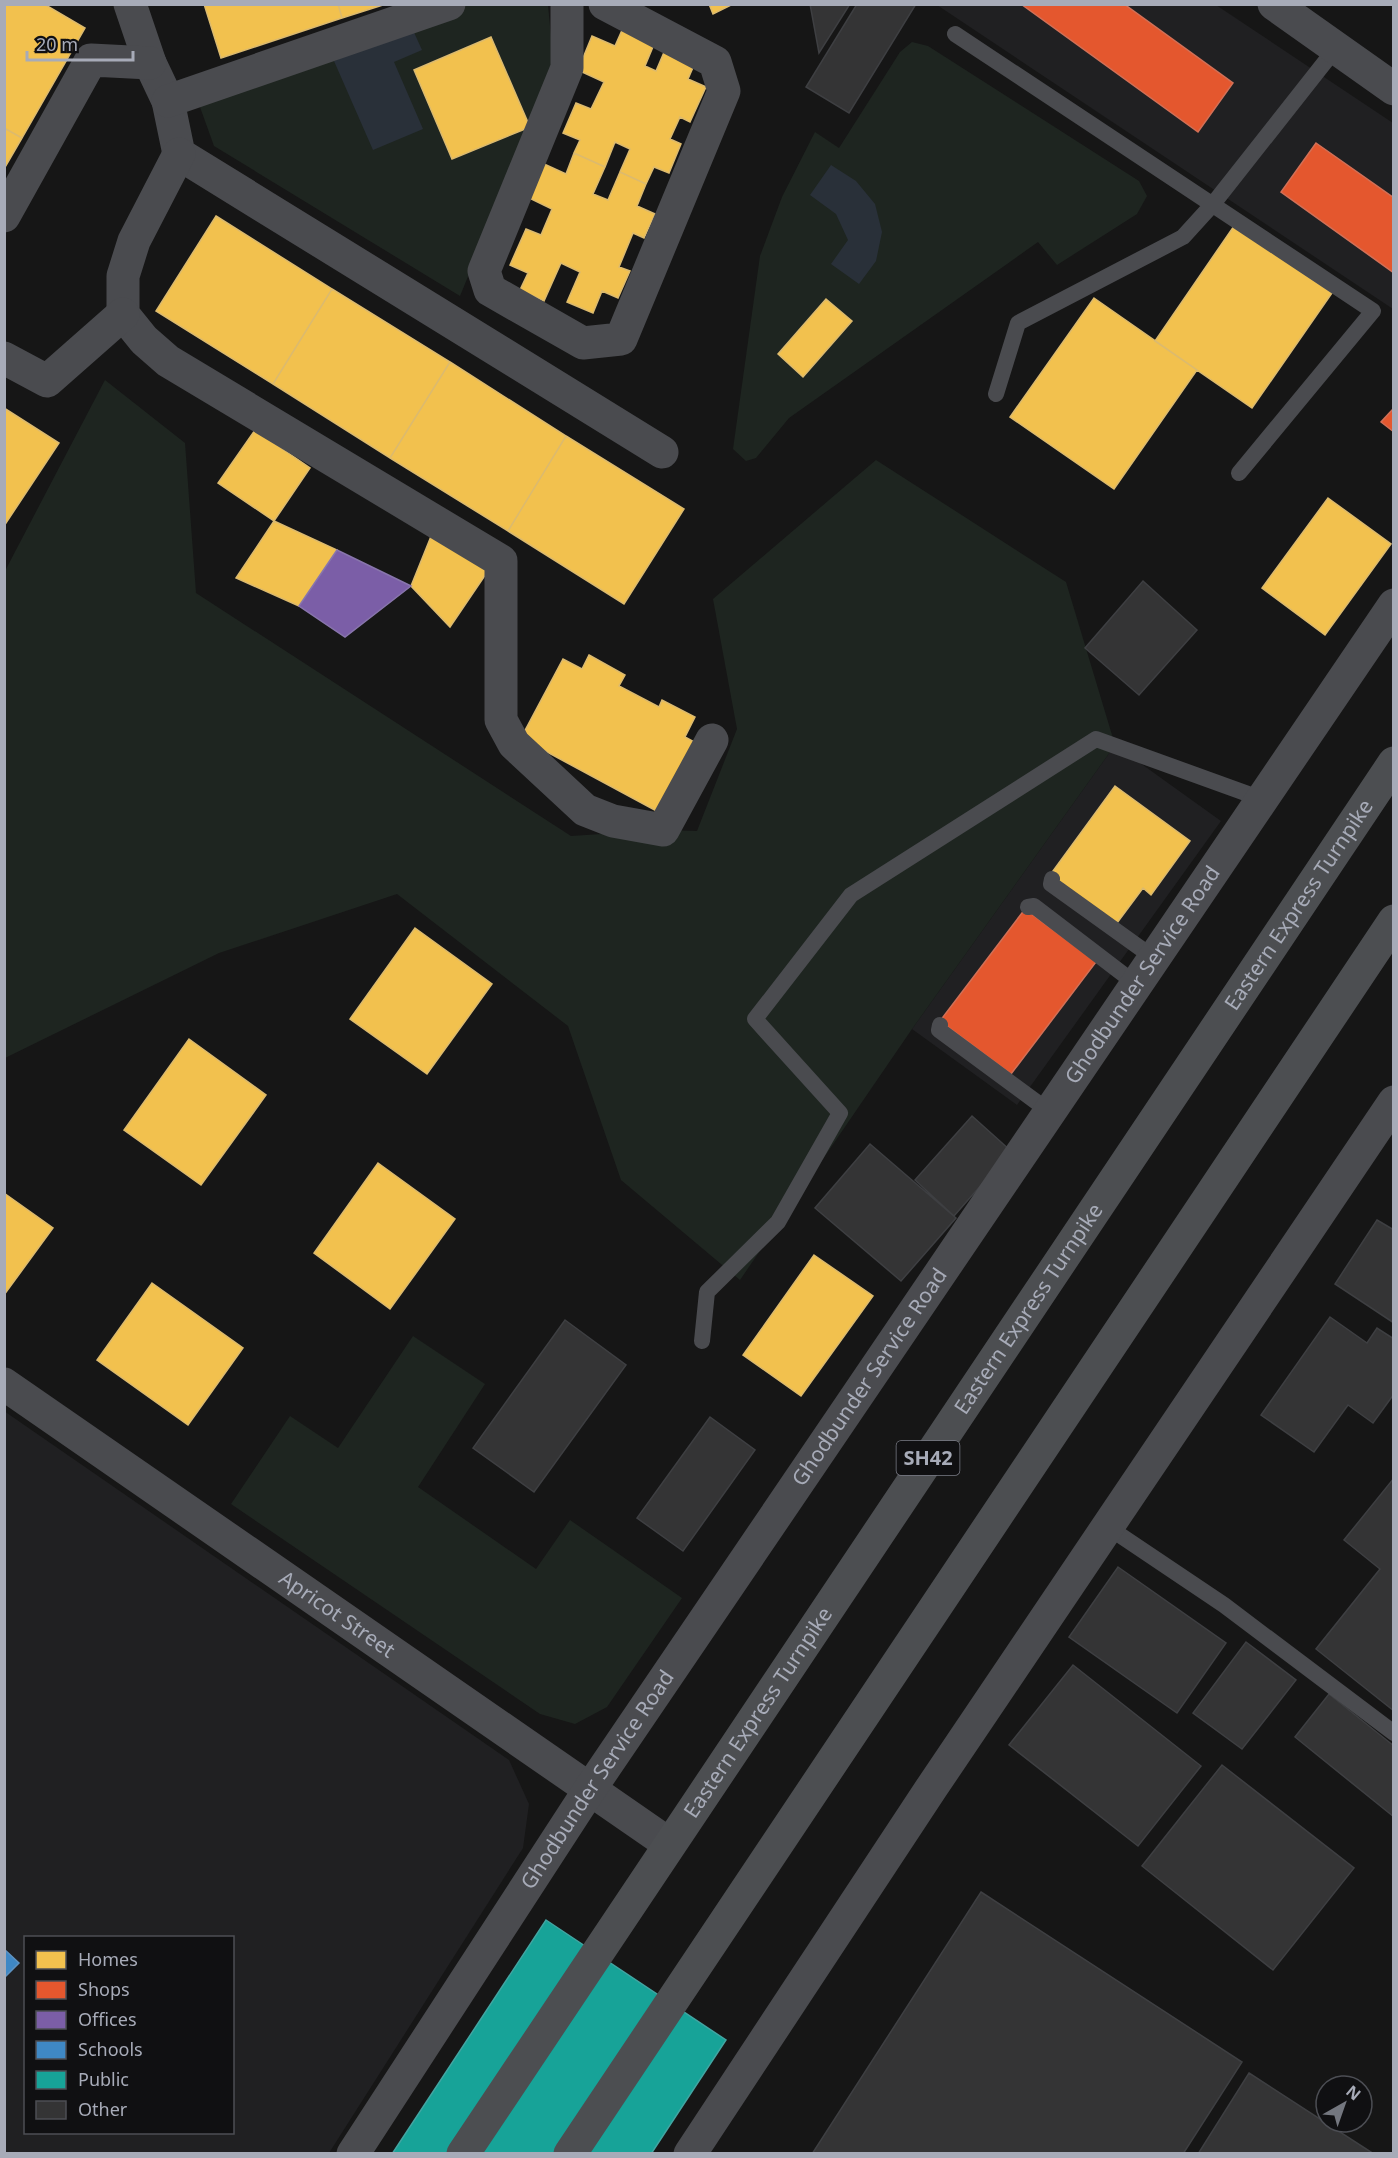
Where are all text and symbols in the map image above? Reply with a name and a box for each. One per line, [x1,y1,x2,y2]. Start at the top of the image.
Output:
scale bar [27,24,134,62]
text: 20 m [36,32,78,56]
street label: Eastern Express Turnpike [1217,793,1379,1015]
street label: Ghodbunder Service Road [1058,860,1226,1089]
street label: Eastern Express Turnpike [947,1197,1109,1419]
street label: Ghodbunder Service Road [785,1262,953,1491]
road number: SH42 [896,1441,960,1475]
street label: Apricot Street [274,1564,401,1664]
street label: Eastern Express Turnpike [677,1601,838,1823]
street label: Ghodbunder Service Road [514,1664,680,1894]
legend [24,1936,234,2134]
text: Homes [78,1947,138,1971]
text: Shops [78,1977,130,2001]
text: Offices [78,2007,137,2031]
text: Schools [78,2037,143,2061]
text: Public [78,2067,129,2091]
north arrow [1314,2074,1374,2134]
text: N [1342,2080,1366,2105]
text: Other [78,2097,128,2121]

